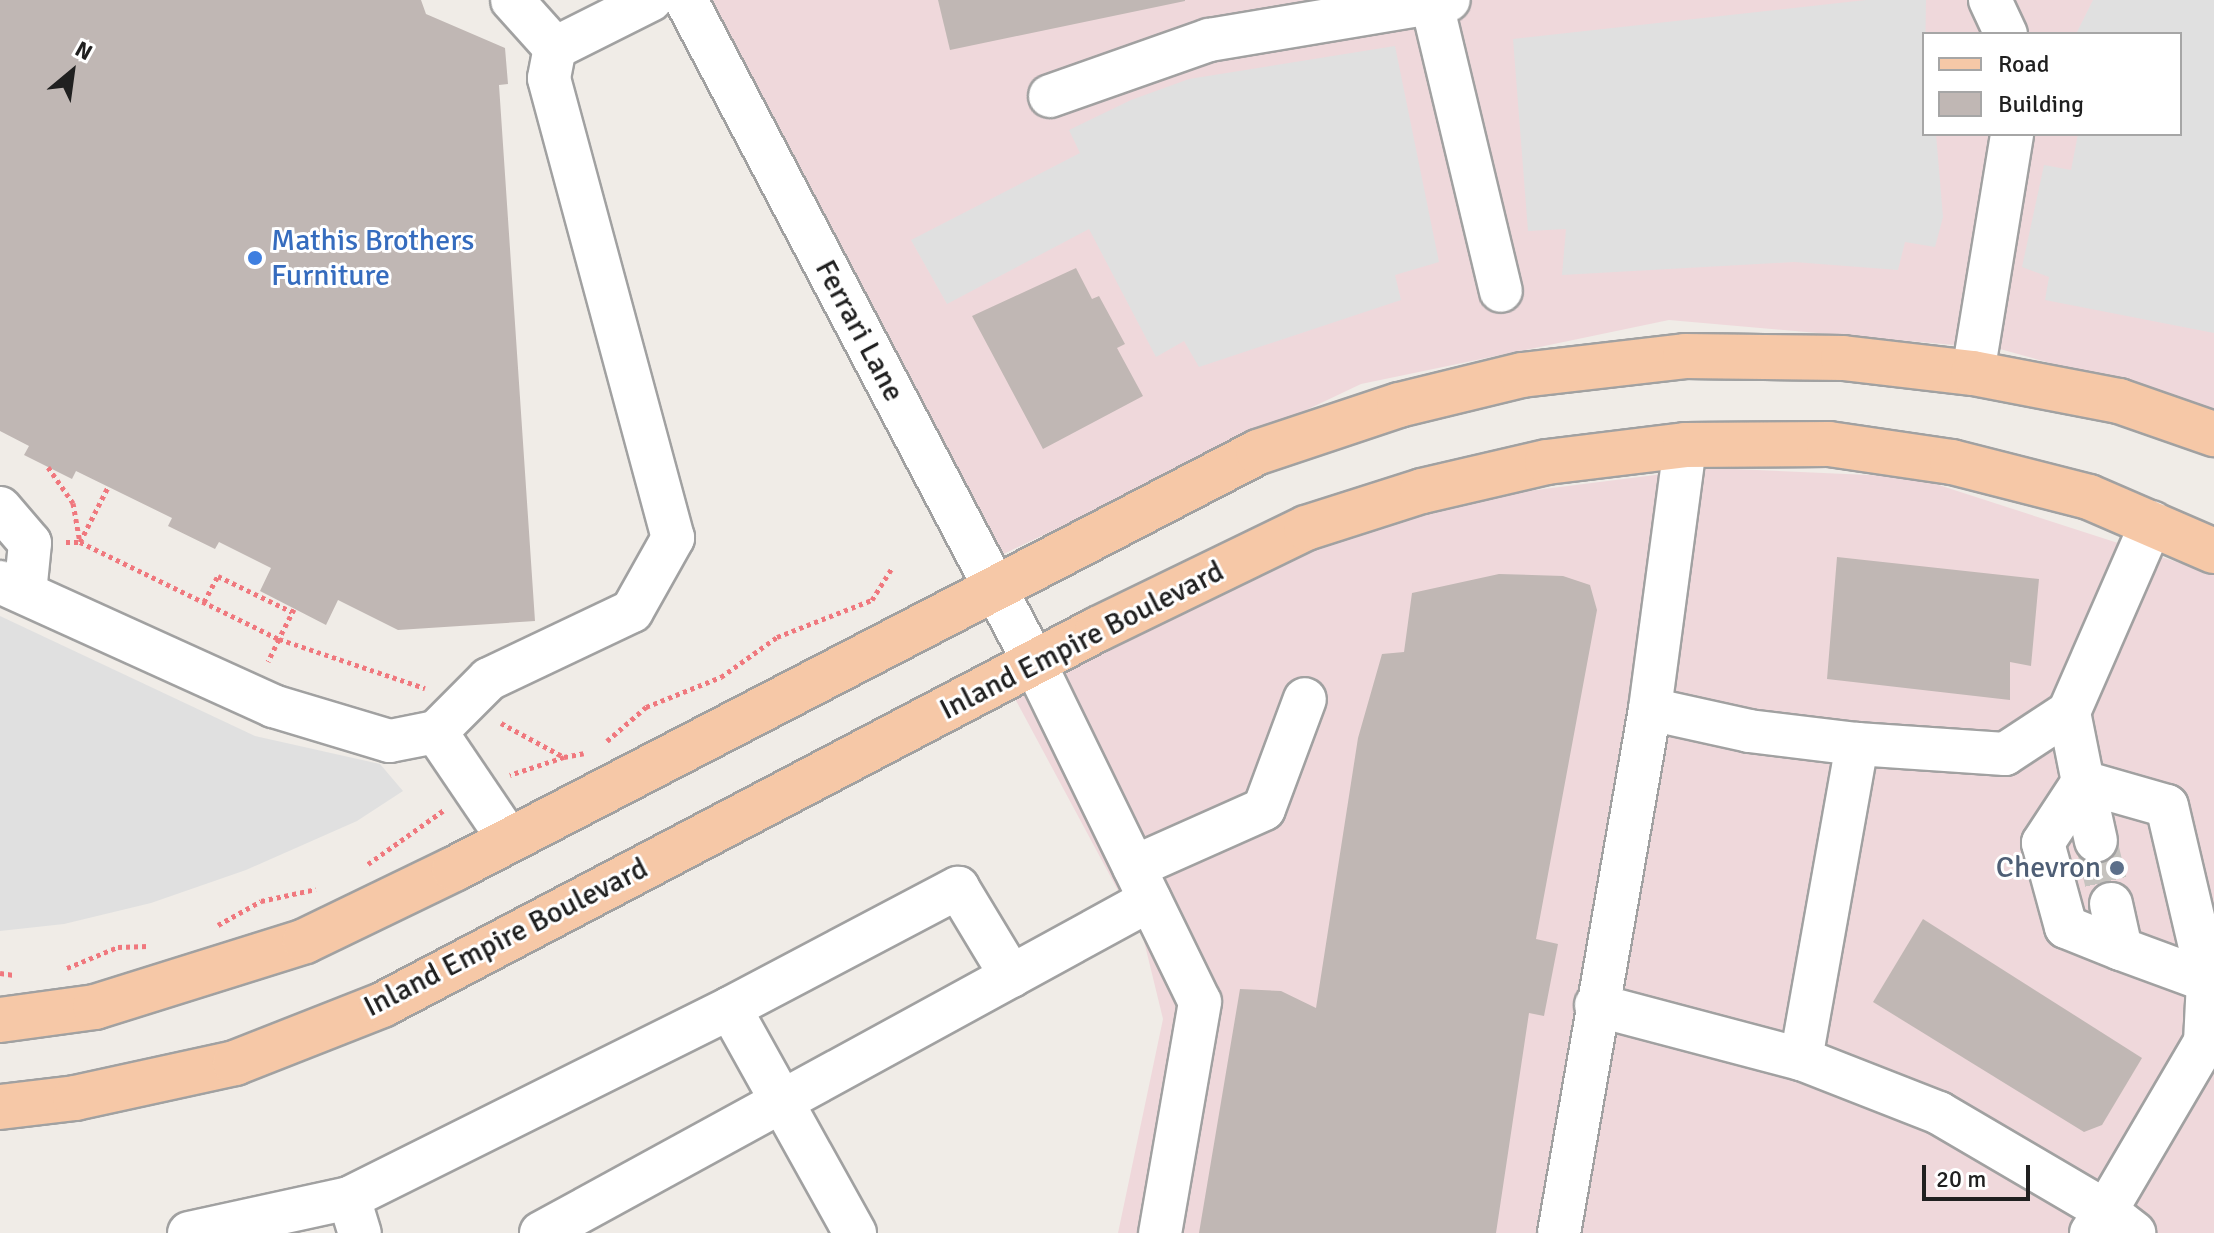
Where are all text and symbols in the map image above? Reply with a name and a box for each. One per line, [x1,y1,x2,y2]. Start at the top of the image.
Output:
north arrow [32,32,112,112]
legend [1922,32,2182,136]
text: N [71,35,97,66]
text: Road [1998,49,2049,79]
text: Building [1998,89,2084,119]
place label: Mathis Brothers Furniture [271,223,474,294]
marker: Mathis Brothers Furniture [246,249,264,267]
street label: Ferrari Lane [807,254,911,408]
street label: Inland Empire Boulevard [934,554,1230,728]
place label: Chevron [1996,850,2101,886]
street label: Inland Empire Boulevard [358,851,654,1025]
marker: Chevron [2108,859,2126,877]
scale bar [1926,1149,2034,1199]
text: 20 m [1936,1164,1986,1194]

